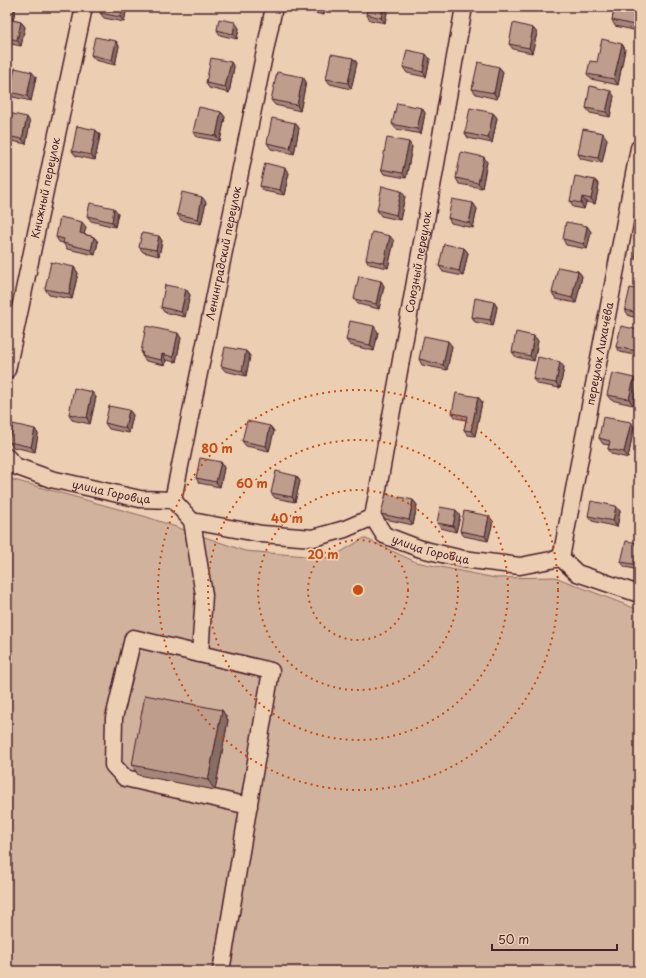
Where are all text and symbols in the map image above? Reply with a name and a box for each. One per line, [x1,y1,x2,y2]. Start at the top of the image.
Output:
street label: Книжный переулок [26,135,64,240]
street label: Ленинградский переулок [201,184,245,321]
street label: Союзный переулок [401,209,436,314]
street label: переулок Лихачёва [581,300,618,407]
text: 80 m [201,439,233,457]
text: 60 m [236,474,268,492]
street label: улица Горовца [71,475,151,507]
text: 40 m [271,509,303,527]
street label: улица Горовца [390,530,470,568]
text: 20 m [307,545,339,563]
centre of rings [351,583,365,597]
scale bar [492,926,617,952]
text: 50 m [498,930,529,948]

